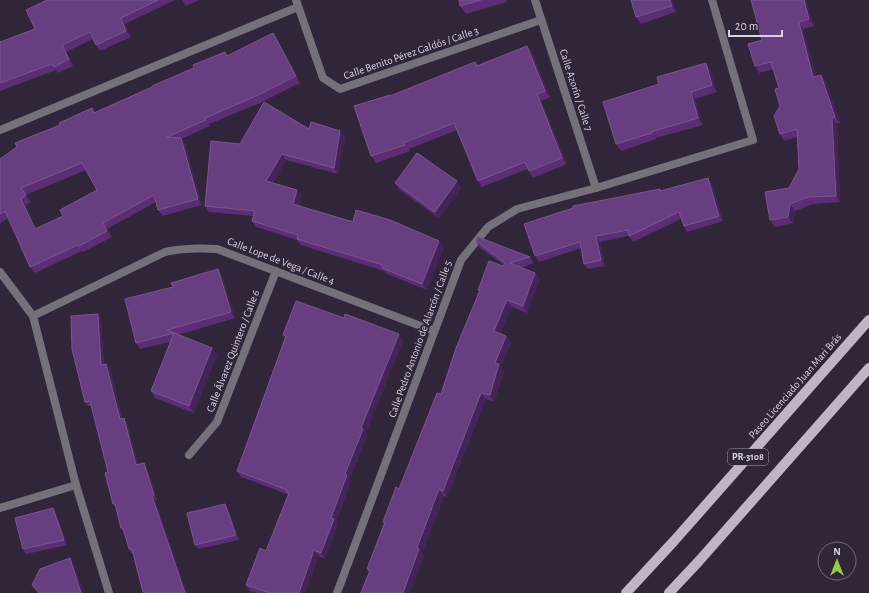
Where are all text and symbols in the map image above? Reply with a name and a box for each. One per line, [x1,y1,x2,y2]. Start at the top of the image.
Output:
scale bar [729,12,782,38]
text: 20 m [735,20,758,32]
street label: Calle Benito Pérez Galdós / Calle 3 [342,25,480,81]
street label: Calle Azorín / Calle 7 [558,48,595,133]
street label: Calle Lope de Vega / Calle 4 [226,235,336,287]
street label: Calle Pedro Antonio de Alarcón / Calle 5 [386,259,454,419]
street label: Calle Álvarez Quintero / Calle 6 [204,288,261,414]
street label: Paseo Licenciado Juan Mari Brás [746,331,844,441]
road number: PR-3108 [728,449,768,465]
north arrow [817,541,857,581]
text: N [833,546,841,557]

